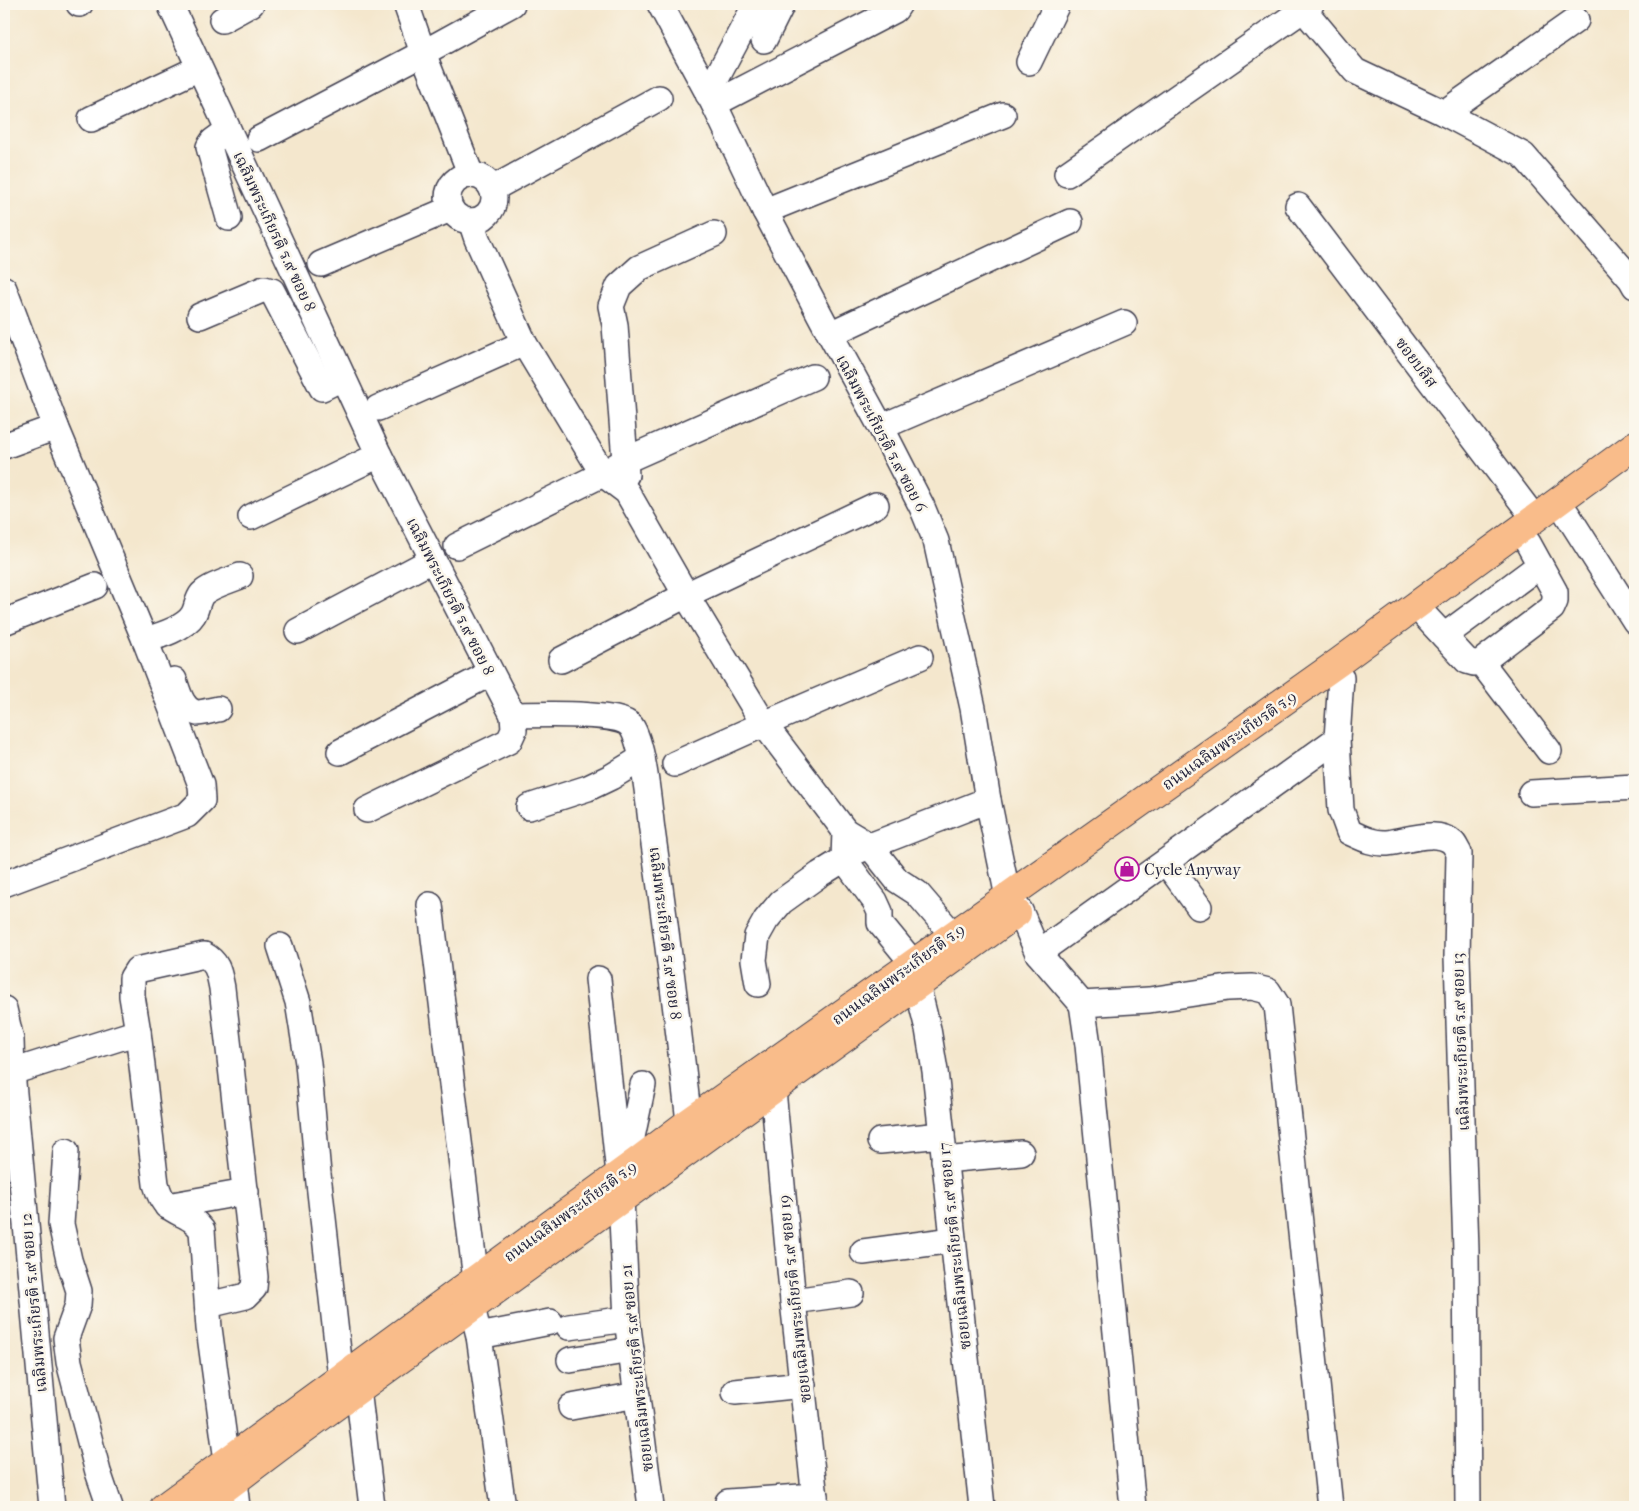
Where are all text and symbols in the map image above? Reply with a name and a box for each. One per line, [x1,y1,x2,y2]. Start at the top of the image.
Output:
street label: เฉลิมพระเกียรติ ร.๙ ซอย 8 [229,148,320,314]
street label: ซอยบลิส [1392,333,1442,391]
street label: เฉลิมพระเกียรติ ร.๙ ซอย 6 [832,352,931,515]
street label: เฉลิมพระเกียรติ ร.๙ ซอย 8 [403,514,499,678]
street label: ถนนเฉลิมพระเกียรติ ร.9 [1158,687,1300,794]
street label: เฉลิมพระเกียรติ ร.๙ ซอย 8 [645,845,686,1021]
shop icon: Cycle Anyway [1114,856,1140,882]
place label: Cycle Anyway [1144,860,1241,879]
street label: ถนนเฉลิมพระเกียรติ ร.9 [828,920,968,1029]
street label: เฉลิมพระเกียรติ ร.๙ ซอย 13 [1448,952,1473,1132]
street label: ซอยเฉลิมพระเกียรติ ร.๙ ซอย 17 [934,1141,975,1351]
street label: ถนนเฉลิมพระเกียรติ ร.9 [500,1157,640,1266]
street label: ซอยเฉลิมพระเกียรติ ร.๙ ซอย 19 [774,1194,815,1404]
street label: เฉลิมพระเกียรติ ร.๙ ซอย 12 [16,1212,51,1394]
street label: ซอยเฉลิมพระเกียรติ ร.๙ ซอย 21 [616,1263,657,1473]

